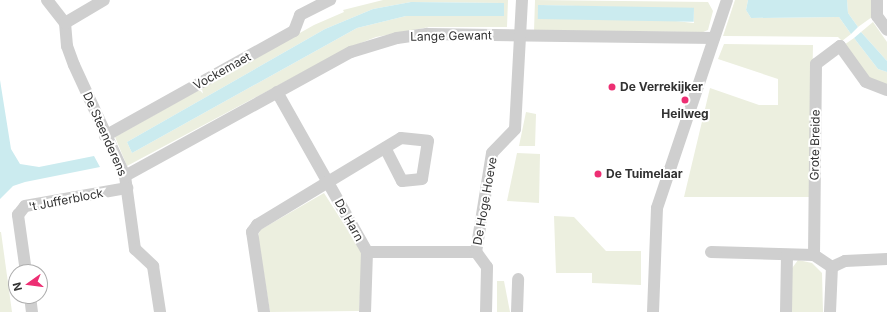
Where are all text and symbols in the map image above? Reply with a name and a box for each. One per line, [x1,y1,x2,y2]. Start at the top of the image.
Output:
street label: Lange Gewant [410,28,492,44]
street label: Vockemaet [191,49,253,93]
place label: De Verrekijker [620,80,703,94]
marker: De Verrekijker [607,82,617,92]
street label: De Steenderens [80,90,130,178]
marker: Heilweg [680,95,690,105]
place label: Heilweg [661,107,709,121]
street label: Grote Breide [807,109,823,181]
street label: De Hoge Hoeve [470,156,500,246]
place label: De Tuimelaar [606,167,683,181]
marker: De Tuimelaar [593,169,603,179]
street label: 't Jufferblock [28,186,104,214]
street label: De Harn [331,196,367,244]
north arrow [8,264,48,304]
text: N [10,281,25,292]

